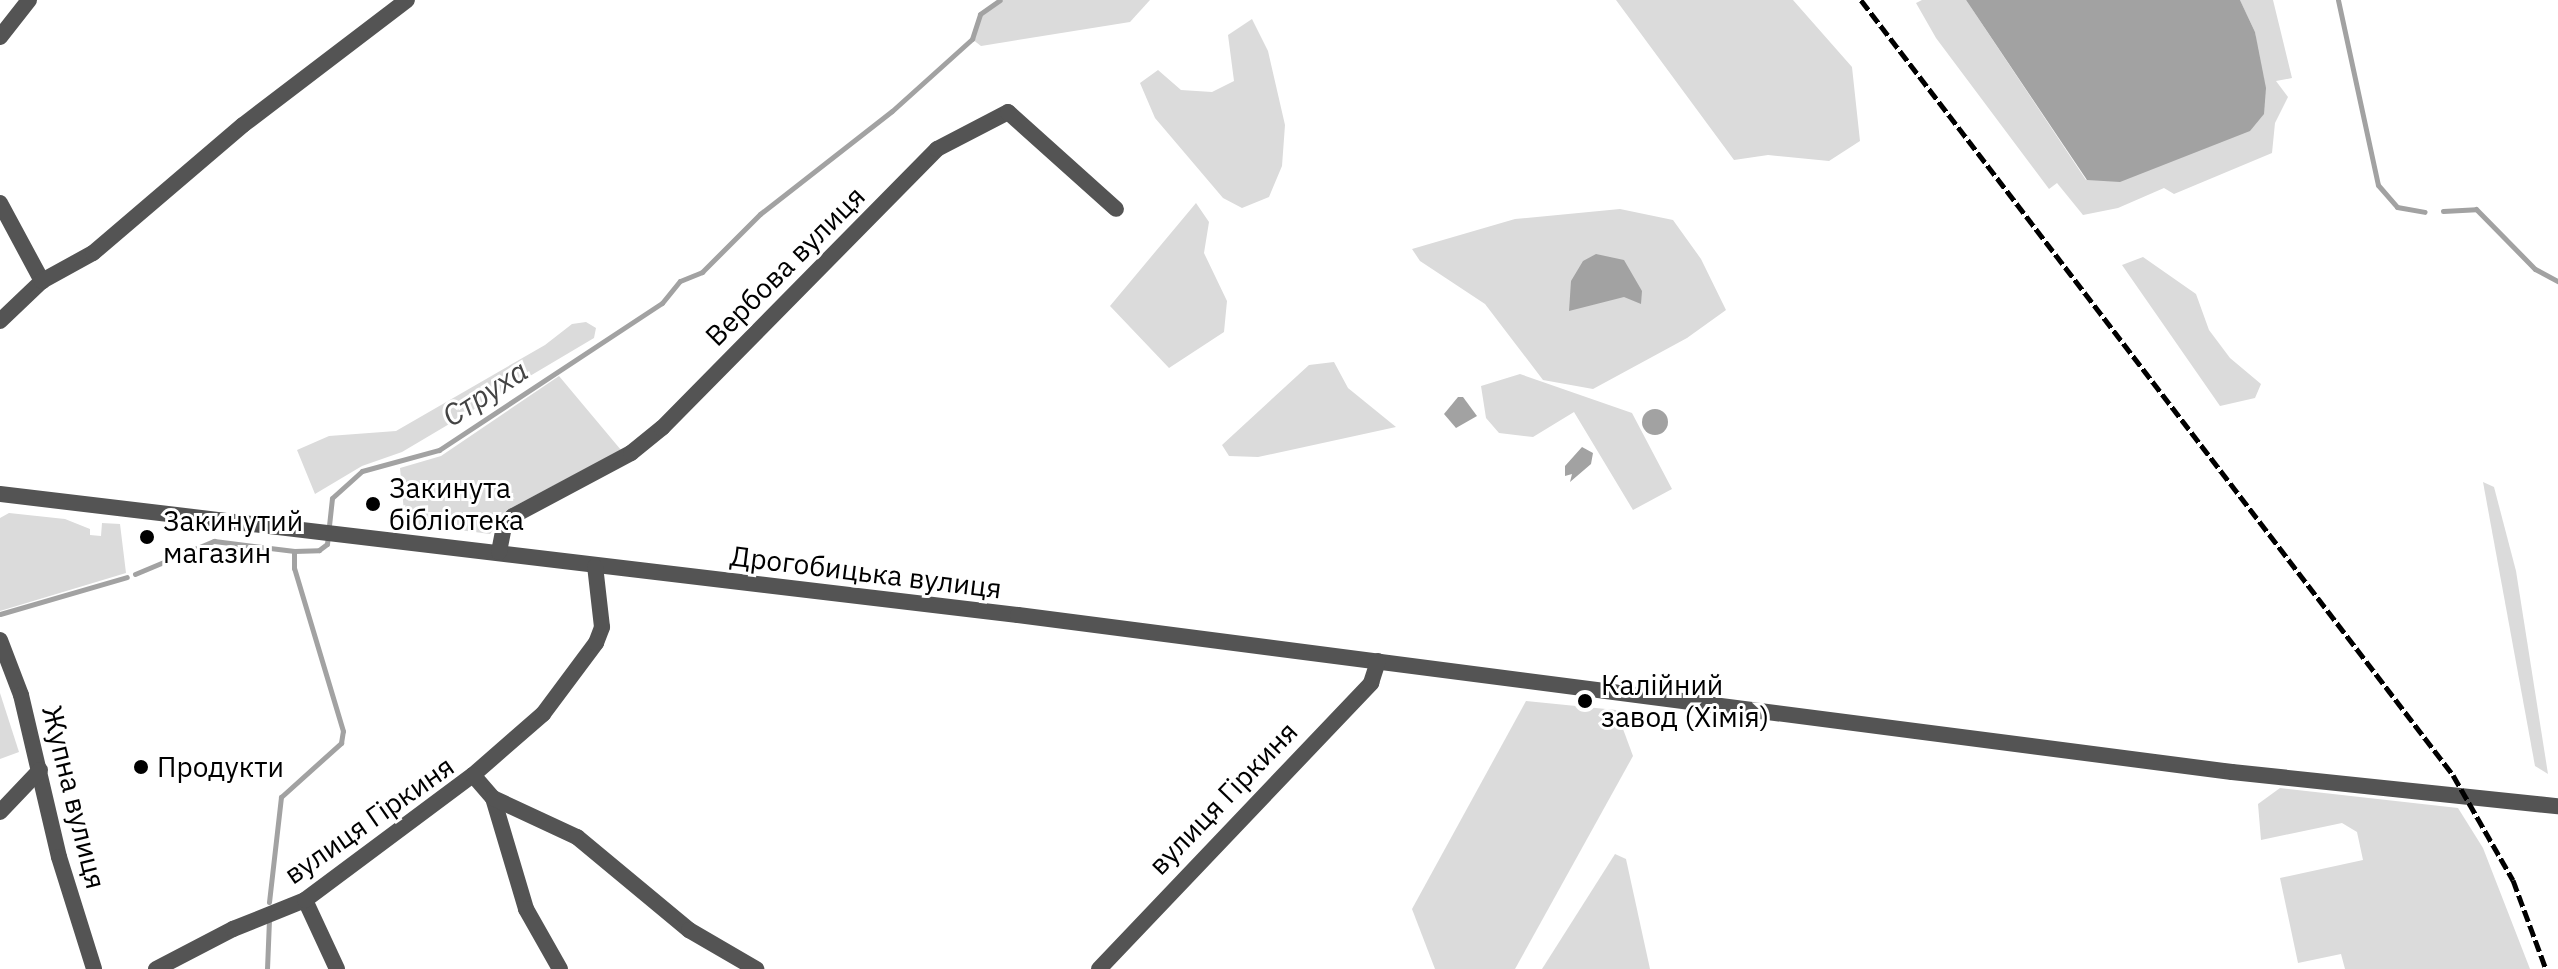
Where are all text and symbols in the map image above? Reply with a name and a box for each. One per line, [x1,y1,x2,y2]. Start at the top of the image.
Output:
street label: Вербова вулиця [698,179,872,353]
water label: Струха [436,352,534,434]
place label: Закинута бібліотека [389,471,524,537]
marker: Закинута бібліотека [364,495,382,513]
place label: Закинутий магазин [163,504,303,570]
marker: Закинутий магазин [138,528,156,546]
street label: Дрогобицька вулиця [728,539,1004,605]
place label: Калійний завод (Хімія) [1601,668,1769,734]
marker: Калійний завод (Хімія) [1576,692,1594,710]
street label: Жупна вулиця [35,702,113,892]
street label: вулиця Гіркиня [1142,715,1304,881]
street label: вулиця Гіркиня [278,749,460,891]
place label: Продукти [157,750,284,784]
marker: Продукти [132,758,150,776]

